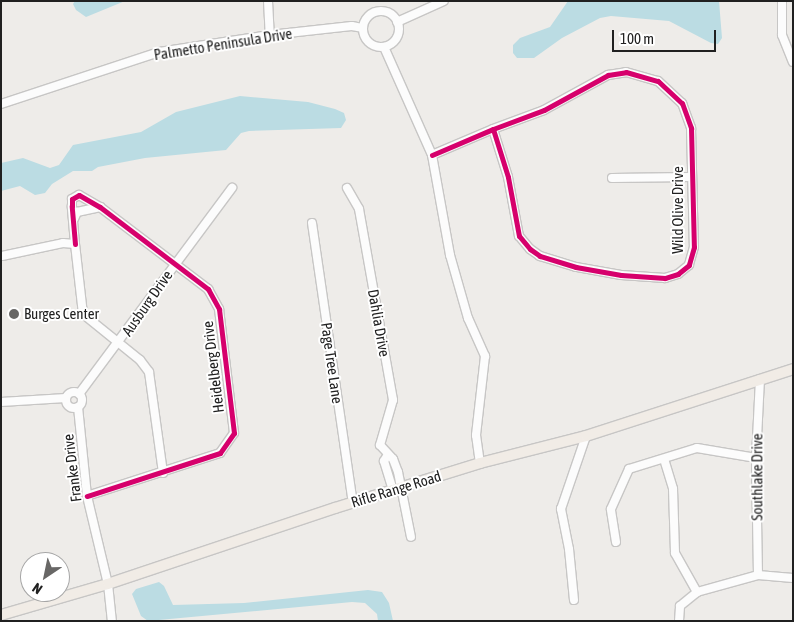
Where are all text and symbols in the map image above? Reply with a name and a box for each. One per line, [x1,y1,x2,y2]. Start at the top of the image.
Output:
scale bar [614,20,718,52]
street label: Palmetto Peninsula Drive [153,24,293,64]
text: 100 m [620,30,654,47]
street label: Wild Olive Drive [669,166,687,254]
street label: Ausburg Drive [118,267,176,339]
street label: Dahlia Drive [364,288,394,358]
place label: Burges Center [24,305,99,323]
marker: Burges Center [8,308,20,320]
street label: Heidelberg Drive [198,320,228,414]
street label: Page Tree Lane [317,321,347,405]
street label: Franke Drive [59,433,85,503]
street label: Southlake Drive [748,433,766,521]
street label: Rifle Range Road [349,467,443,511]
north arrow [20,552,70,602]
text: N [29,580,45,598]

